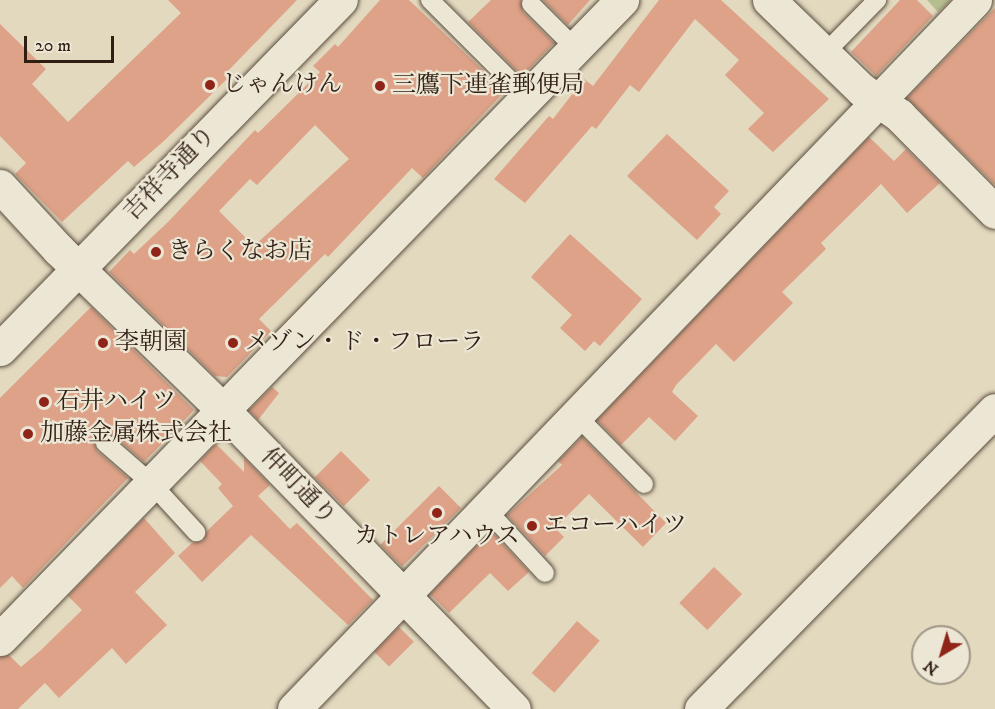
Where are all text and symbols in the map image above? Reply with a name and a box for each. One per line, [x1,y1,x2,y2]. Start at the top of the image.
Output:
scale bar [27,24,117,62]
text: 20 m [35,35,71,57]
place label: じゃんけん [222,71,342,99]
place label: 三鷹下連雀郵便局 [392,72,584,100]
marker: じゃんけん [203,78,217,92]
marker: 三鷹下連雀郵便局 [373,79,387,93]
street label: 吉祥寺通り [118,121,222,227]
place label: きらくなお店 [168,238,312,266]
marker: きらくなお店 [149,245,163,259]
place label: 李朝園 [115,329,187,357]
place label: メゾン・ド・フローラ [245,329,485,357]
marker: 李朝園 [96,336,110,350]
marker: メゾン・ド・フローラ [226,336,240,350]
place label: 石井ハイツ [56,388,176,416]
marker: 石井ハイツ [37,395,51,409]
place label: 加藤金属株式会社 [40,420,232,448]
marker: 加藤金属株式会社 [21,427,35,441]
street label: 仲町通り [254,442,342,532]
marker: カトレアハウス [430,506,444,520]
place label: エコーハイツ [544,512,688,540]
marker: エコーハイツ [525,519,539,533]
place label: カトレアハウス [353,523,521,551]
north arrow [911,625,971,685]
text: N [920,656,942,680]

